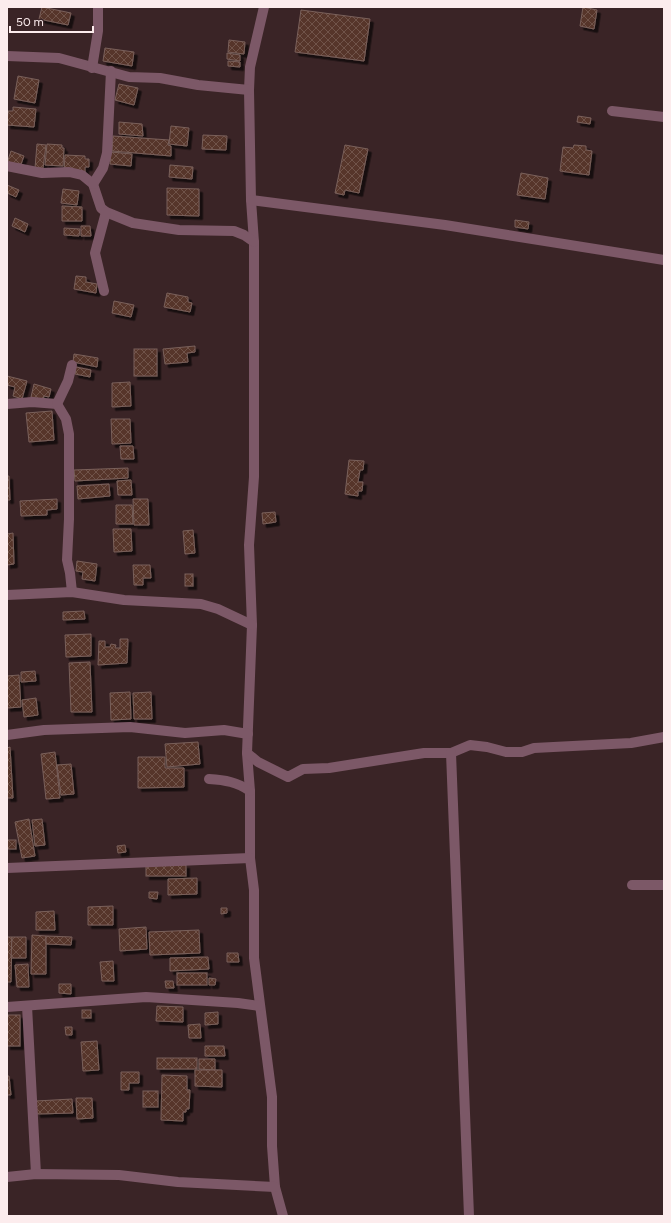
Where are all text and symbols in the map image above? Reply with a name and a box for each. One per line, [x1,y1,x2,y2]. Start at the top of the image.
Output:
scale bar [10,8,93,34]
text: 50 m [16,15,44,29]

